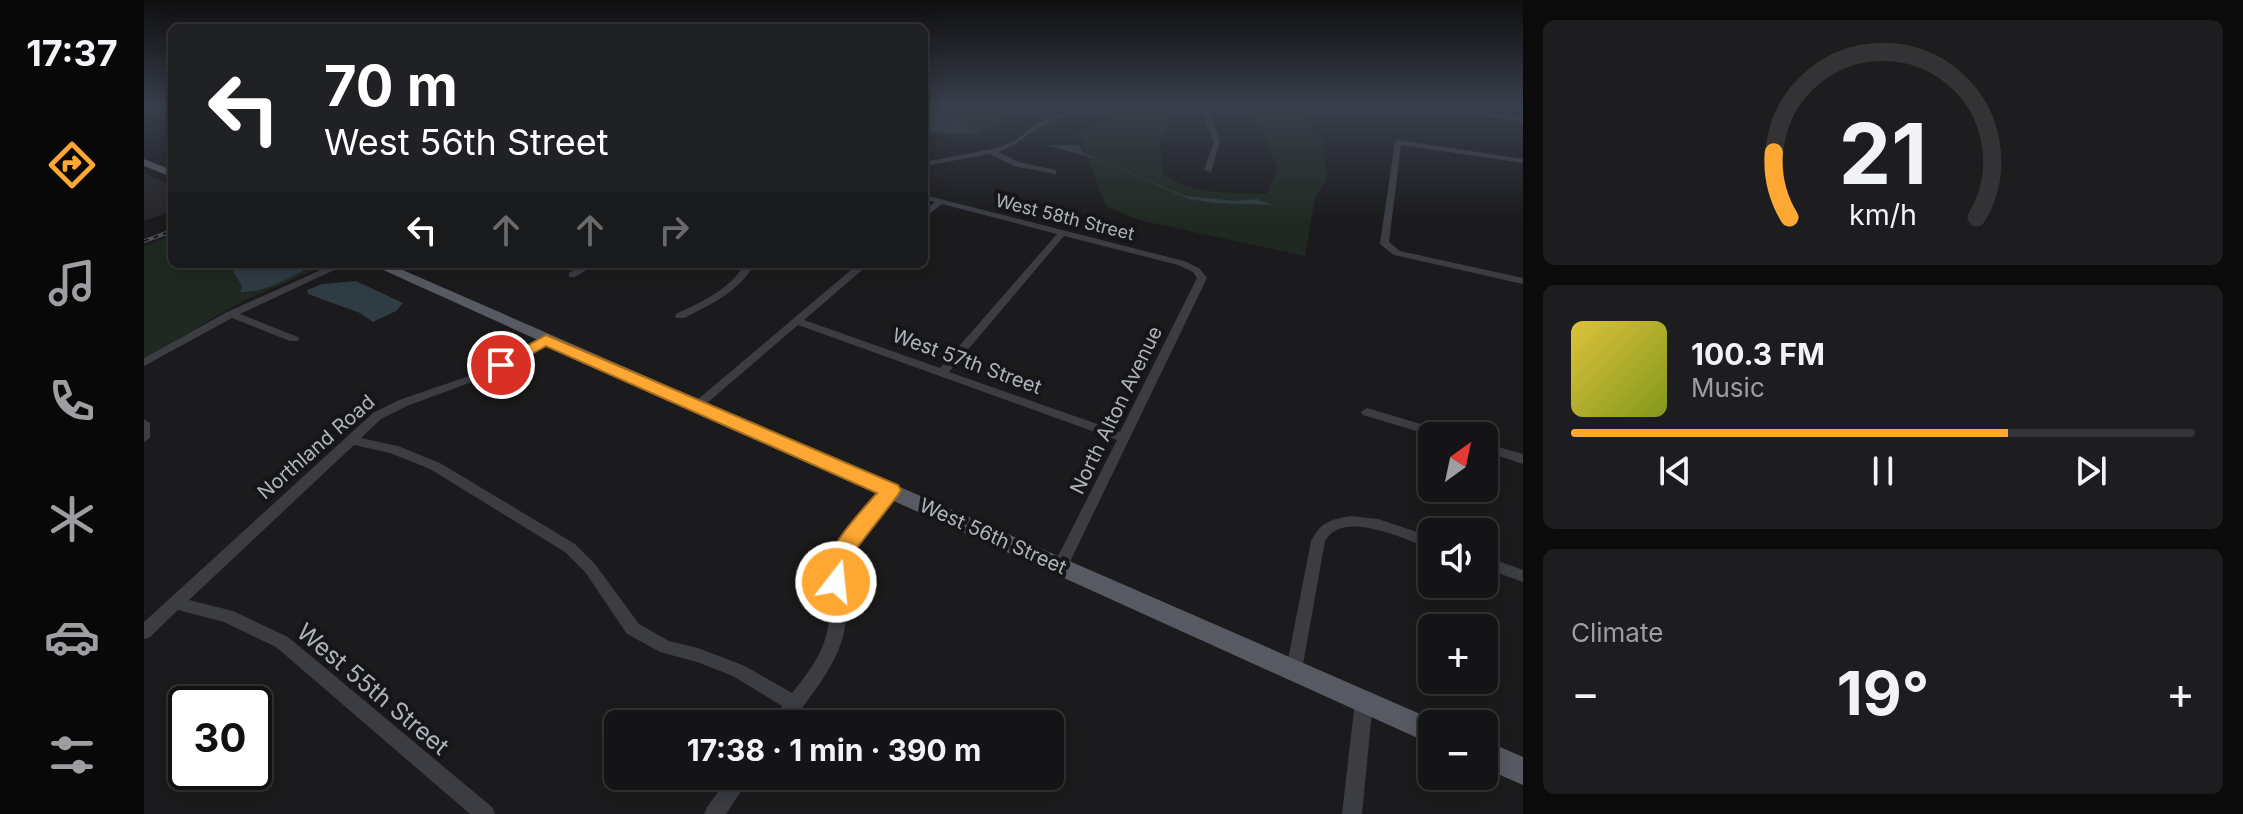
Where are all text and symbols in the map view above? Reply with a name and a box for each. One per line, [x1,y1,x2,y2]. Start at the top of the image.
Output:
text: 17:37 [26,31,118,75]
text: 70 m [324,52,458,120]
icon: left [192,56,296,160]
text: 21 [1839,103,1927,204]
text: West 56th Street [324,120,609,164]
icon: directions [44,137,100,193]
street label: West 58th Street [993,190,1137,244]
text: km/h [1849,198,1917,233]
icon: left [400,208,444,252]
icon: ahead [484,208,528,252]
icon: ahead [568,208,612,252]
icon: right [652,208,696,252]
icon: music [44,255,100,311]
street label: North Alton Avenue [1065,322,1167,498]
street label: West 57th Street [889,323,1045,399]
pin [467,331,535,399]
text: 100.3 FM [1691,336,1825,372]
icon: arrive [479,343,523,387]
text: Music [1691,372,1765,403]
icon: phone [44,373,100,429]
street label: Northland Road [253,390,379,504]
north arrow [1418,422,1498,502]
map controls [1418,422,1498,790]
icon: previous [1653,449,1697,493]
icon: pause [1861,449,1905,493]
icon: next [2069,449,2113,493]
icon: climate [44,491,100,547]
street label: West 56th Street [916,493,1070,579]
button: sound [1418,518,1498,598]
position arrow [794,540,878,624]
icon: car [44,609,100,665]
button: + [1418,614,1498,694]
street label: West 55th Street [291,617,455,761]
text: Climate [1571,617,1663,648]
text: 19° [1837,657,1929,729]
text: − [1571,666,1600,720]
text: + [2166,666,2195,720]
speed limit sign: 30 [168,686,272,790]
button: − [1418,710,1498,790]
icon: filters [44,727,100,783]
text: 17:38 · 1 min · 390 m [687,732,981,768]

